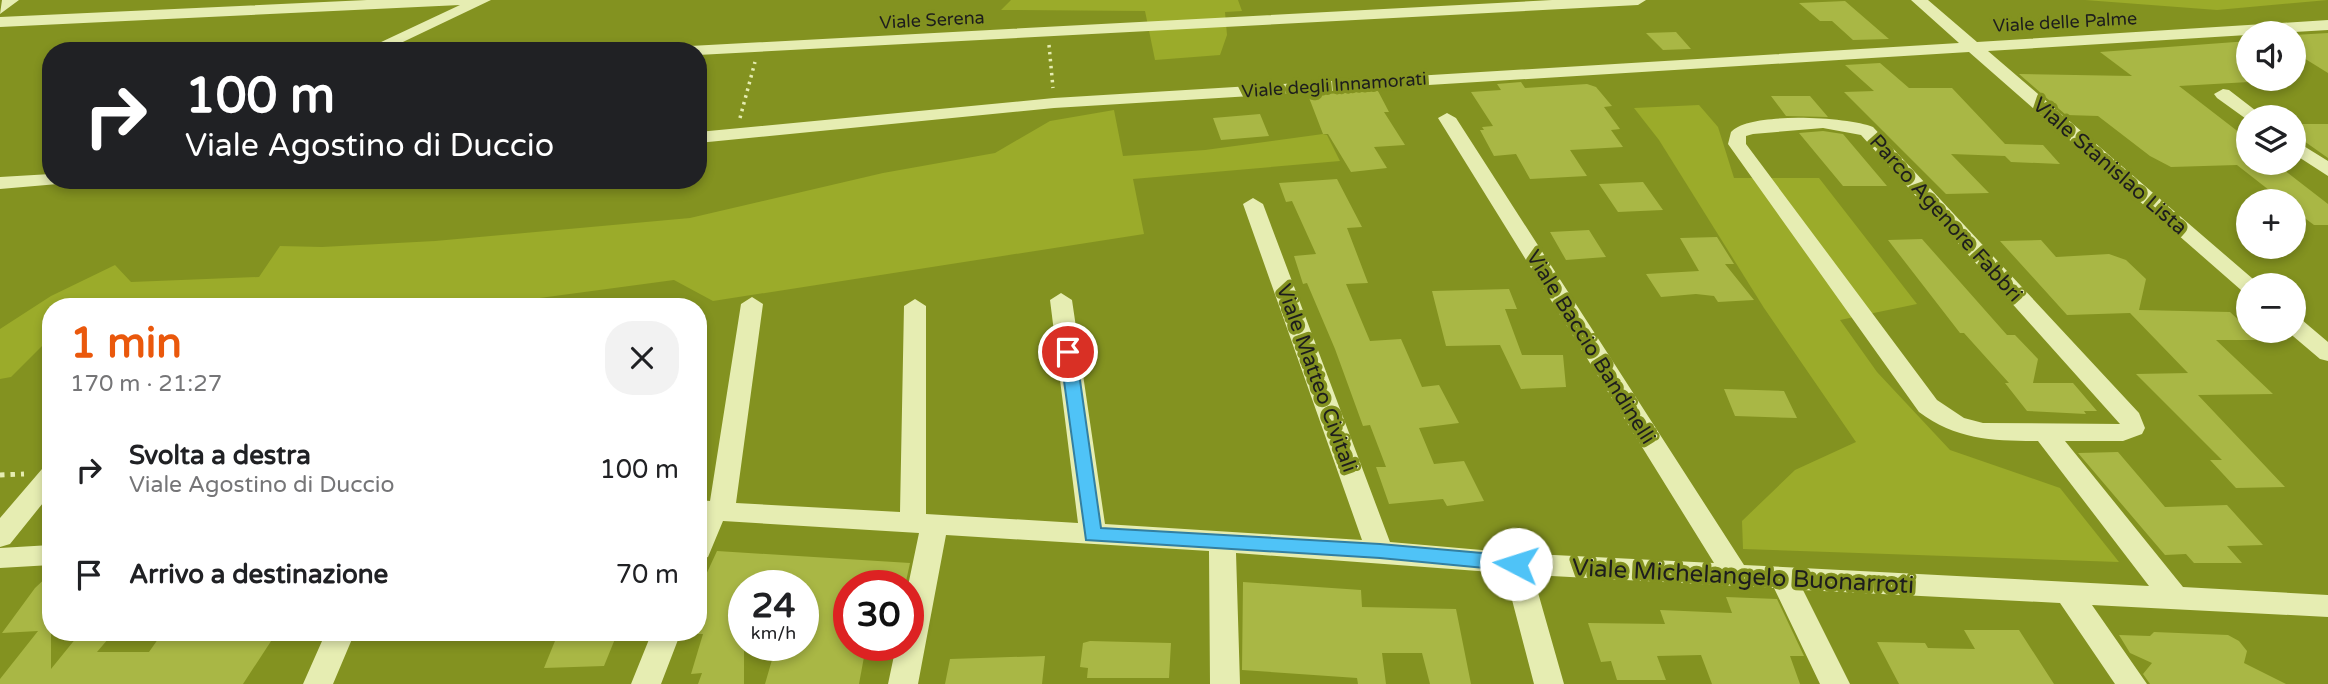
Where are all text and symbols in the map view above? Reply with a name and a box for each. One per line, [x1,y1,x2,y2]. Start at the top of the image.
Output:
street label: Viale Serena [879,6,985,34]
street label: Viale delle Palme [1992,7,2138,37]
map controls [2236,21,2306,343]
button: sound [2236,21,2306,91]
text: 100 m [185,67,335,126]
street label: Viale degli Innamorati [1241,68,1427,102]
icon: right [70,70,161,161]
street label: Viale Stanislao Lista [2027,92,2192,240]
button: layers [2236,105,2306,175]
text: Viale Agostino di Duccio [185,127,554,165]
street label: Parco Agenore Fabbri [1864,130,2027,307]
button: + [2236,189,2306,259]
street label: Viale Baccio Bandinelli [1521,246,1661,449]
button: − [2236,273,2306,343]
street label: Viale Matteo Civitali [1271,281,1362,476]
text: 1 min [70,318,182,369]
button: close [605,321,679,395]
pin [1038,322,1098,382]
icon: arrive [1049,333,1087,371]
text: 170 m · 21:27 [70,370,222,398]
text: Svolta a destra [129,440,311,471]
icon: right [70,451,108,489]
text: 100 m [599,454,679,485]
text: Viale Agostino di Duccio [129,471,394,499]
position arrow [1479,527,1553,601]
street label: Viale Michelangelo Buonarroti [1571,553,1915,600]
icon: arrive [70,556,108,594]
text: Arrivo a destinazione [129,559,388,590]
text: 70 m [616,559,679,590]
speed limit sign: 30 [833,570,924,661]
text: 24 [752,585,795,627]
text: km/h [751,622,796,644]

